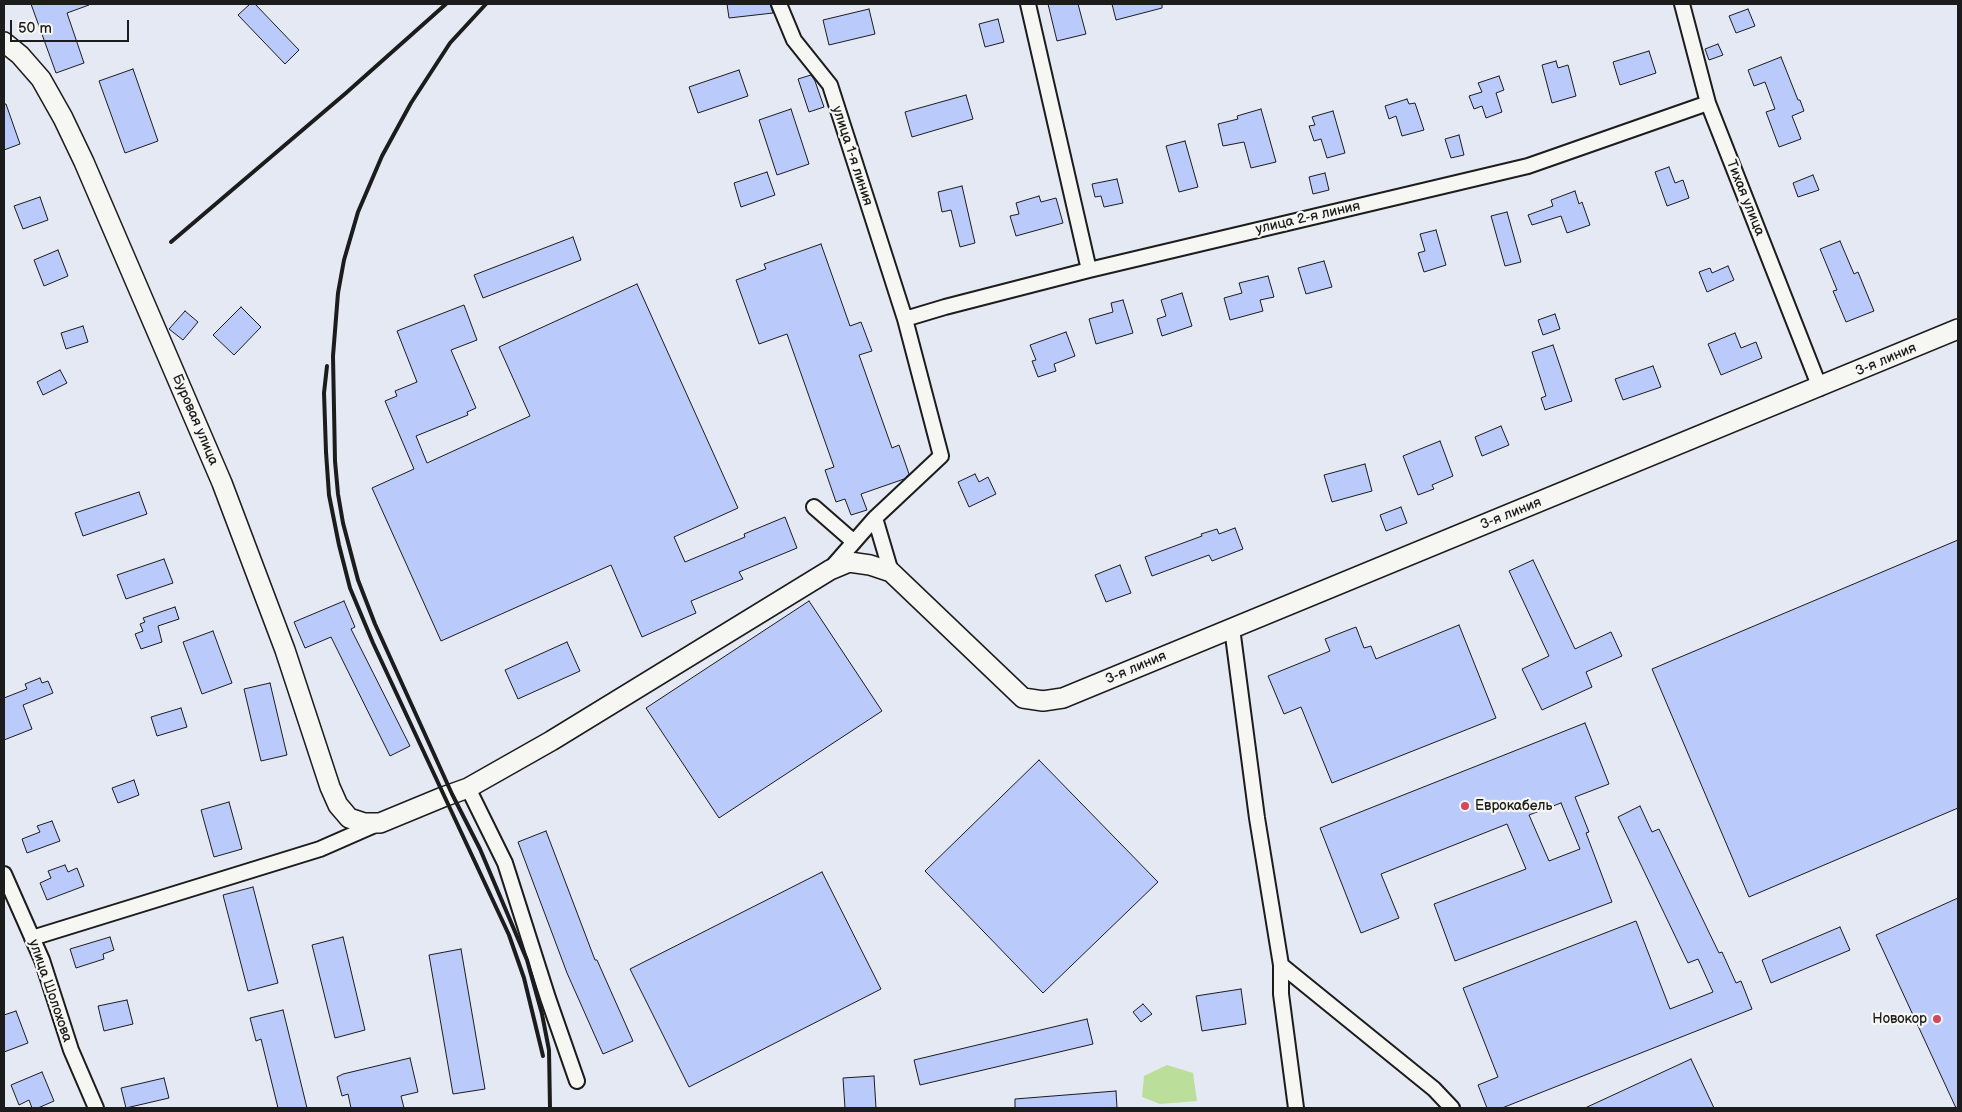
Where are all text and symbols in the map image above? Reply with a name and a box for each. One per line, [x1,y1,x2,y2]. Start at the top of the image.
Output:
scale bar [12,10,131,42]
text: 50 m [18,19,52,38]
street label: улица 1-я линия [828,104,876,208]
street label: Тихая улица [1722,157,1768,239]
street label: улица 2-я линия [1254,198,1362,238]
street label: 3-я линия [1853,340,1919,380]
street label: Буровая улица [168,372,222,468]
street label: 3-я линия [1478,494,1544,534]
street label: 3-я линия [1103,648,1169,688]
place label: Еврокабель [1475,798,1552,814]
marker: Еврокабель [1459,800,1471,812]
street label: улица Шолохова [25,937,75,1045]
place label: Новокор [1872,1011,1927,1027]
marker: Новокор [1931,1013,1943,1025]

